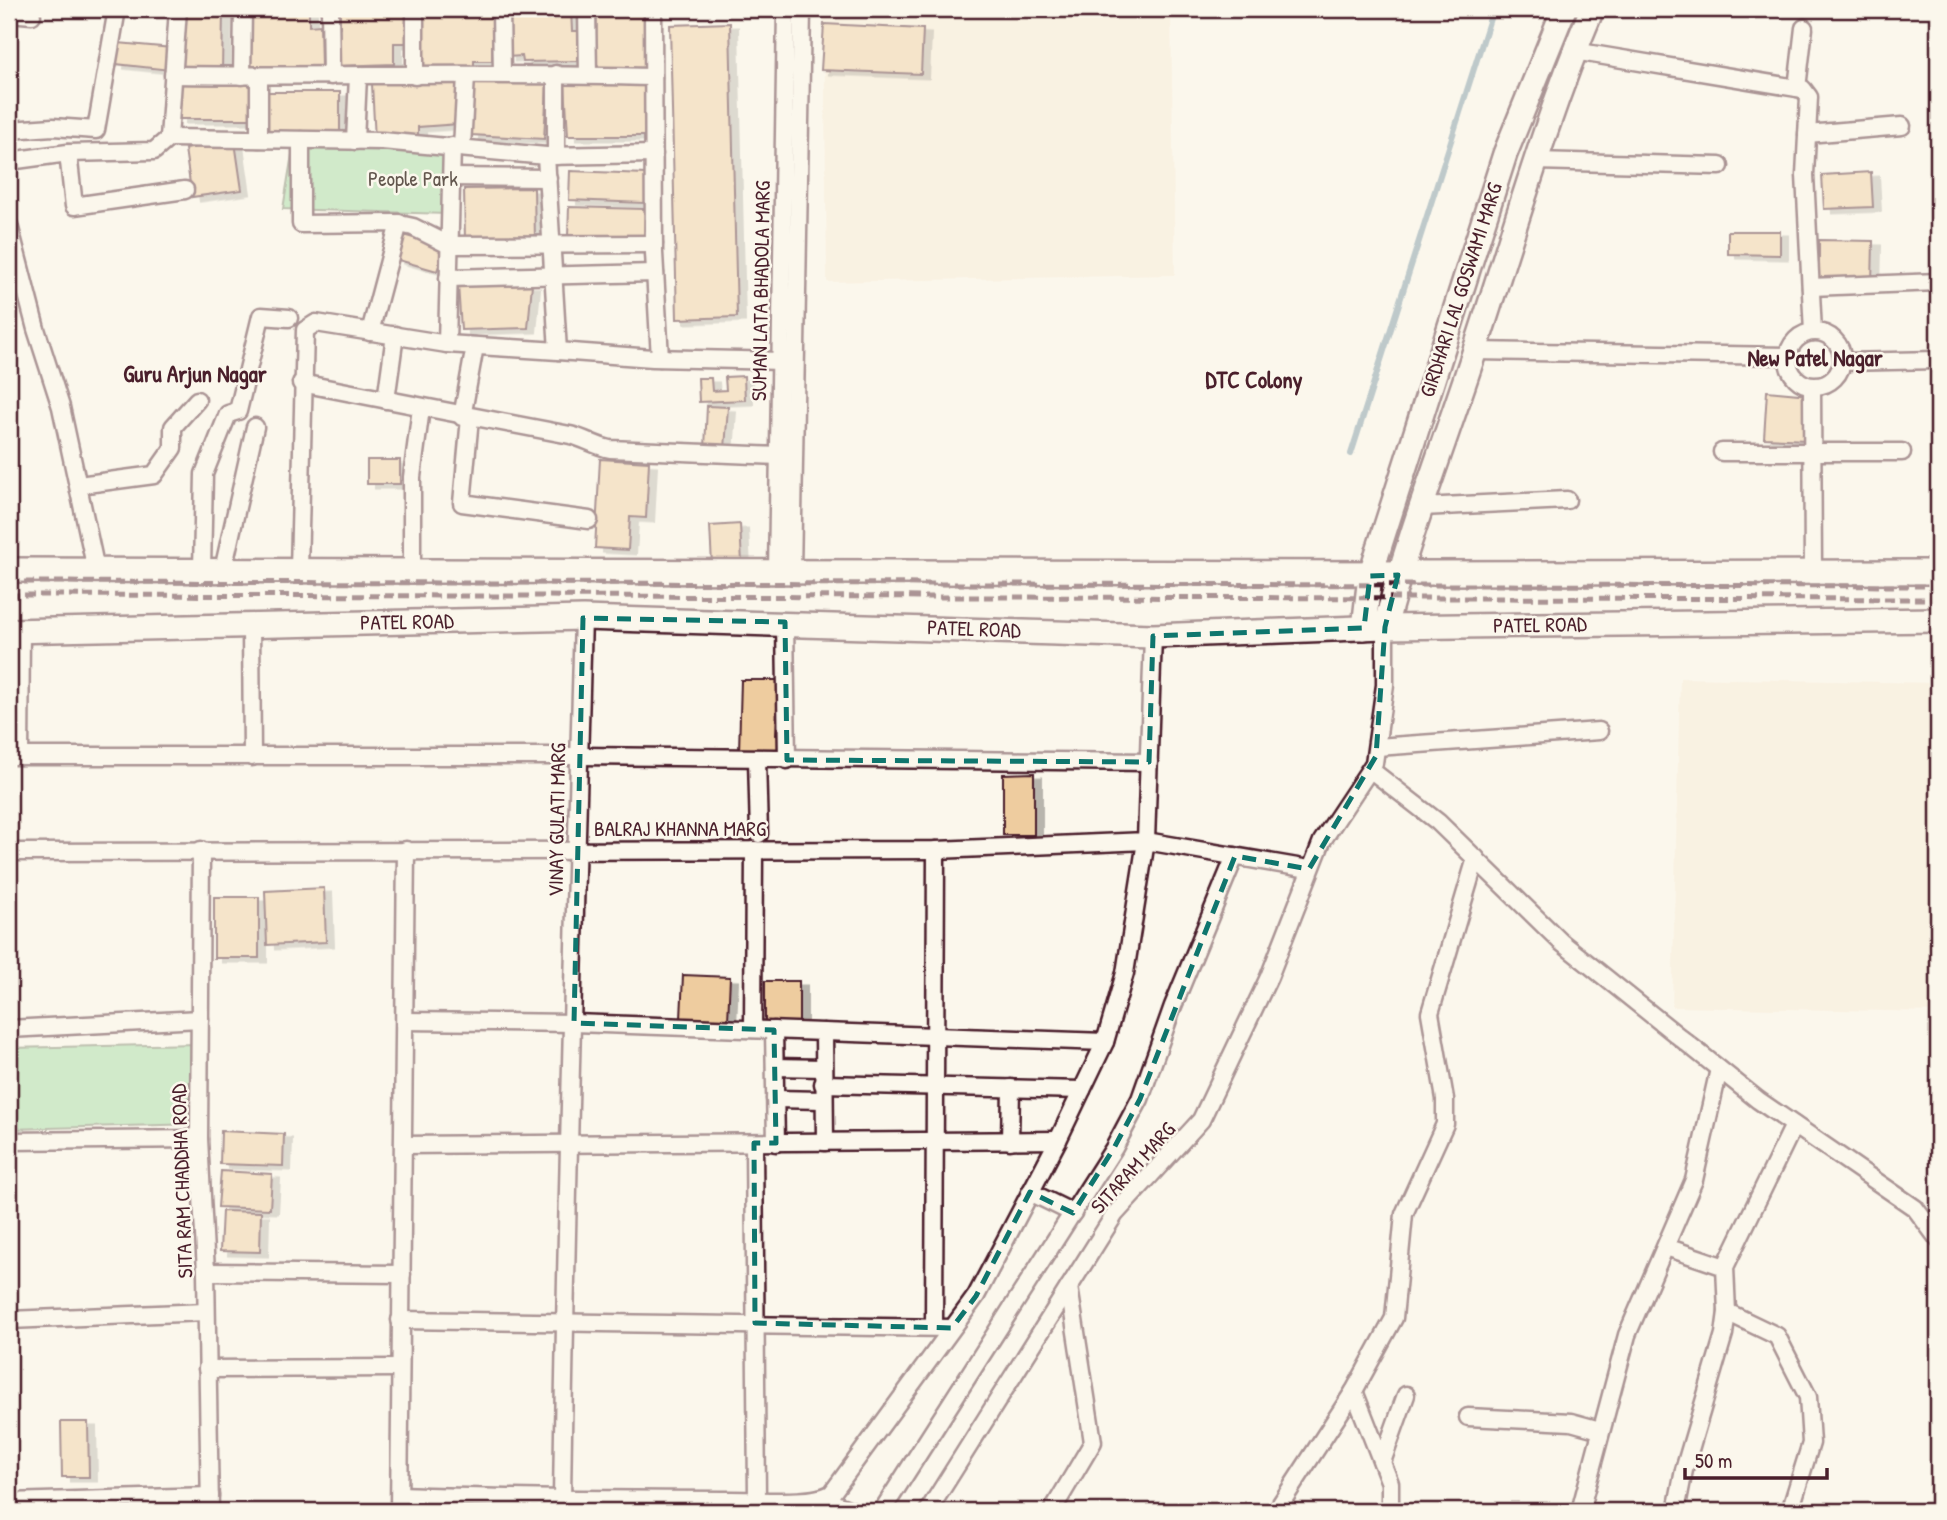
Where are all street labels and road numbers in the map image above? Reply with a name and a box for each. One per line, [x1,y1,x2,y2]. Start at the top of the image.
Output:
street label: GIRDHARI LAL GOSWAMI MARG [1412,179,1509,401]
street label: SUMAN LATA BHADOLA MARG [744,180,777,401]
street label: PATEL ROAD [360,606,454,637]
street label: PATEL ROAD [1493,609,1587,640]
street label: PATEL ROAD [927,612,1021,645]
street label: VINAY GULATI MARG [541,743,572,897]
street label: BALRAJ KHANNA MARG [594,814,766,843]
street label: SITA RAM CHADDHA ROAD [164,1083,199,1279]
street label: SITARAM MARG [1084,1116,1182,1220]

